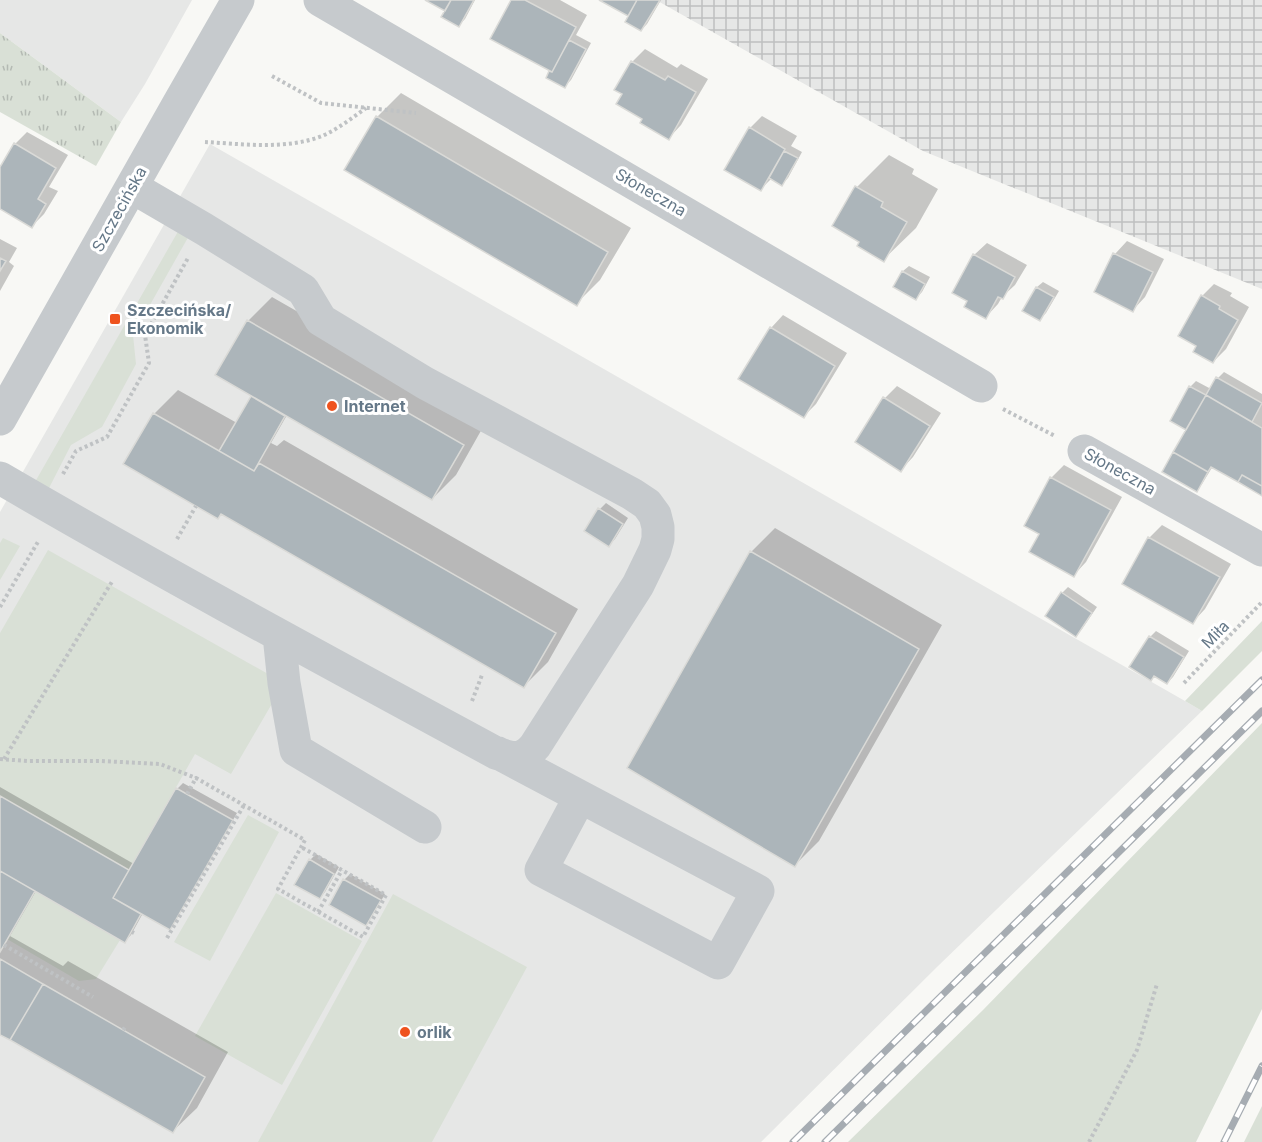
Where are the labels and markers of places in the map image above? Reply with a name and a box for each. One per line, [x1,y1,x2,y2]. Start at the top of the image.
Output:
place label: Szczecińska/ Ekonomik [127,300,231,338]
marker: Szczecińska/ Ekonomik [108,312,122,326]
place label: Internet [344,396,406,416]
marker: Internet [325,399,339,413]
place label: orlik [417,1022,452,1042]
marker: orlik [398,1025,412,1039]

